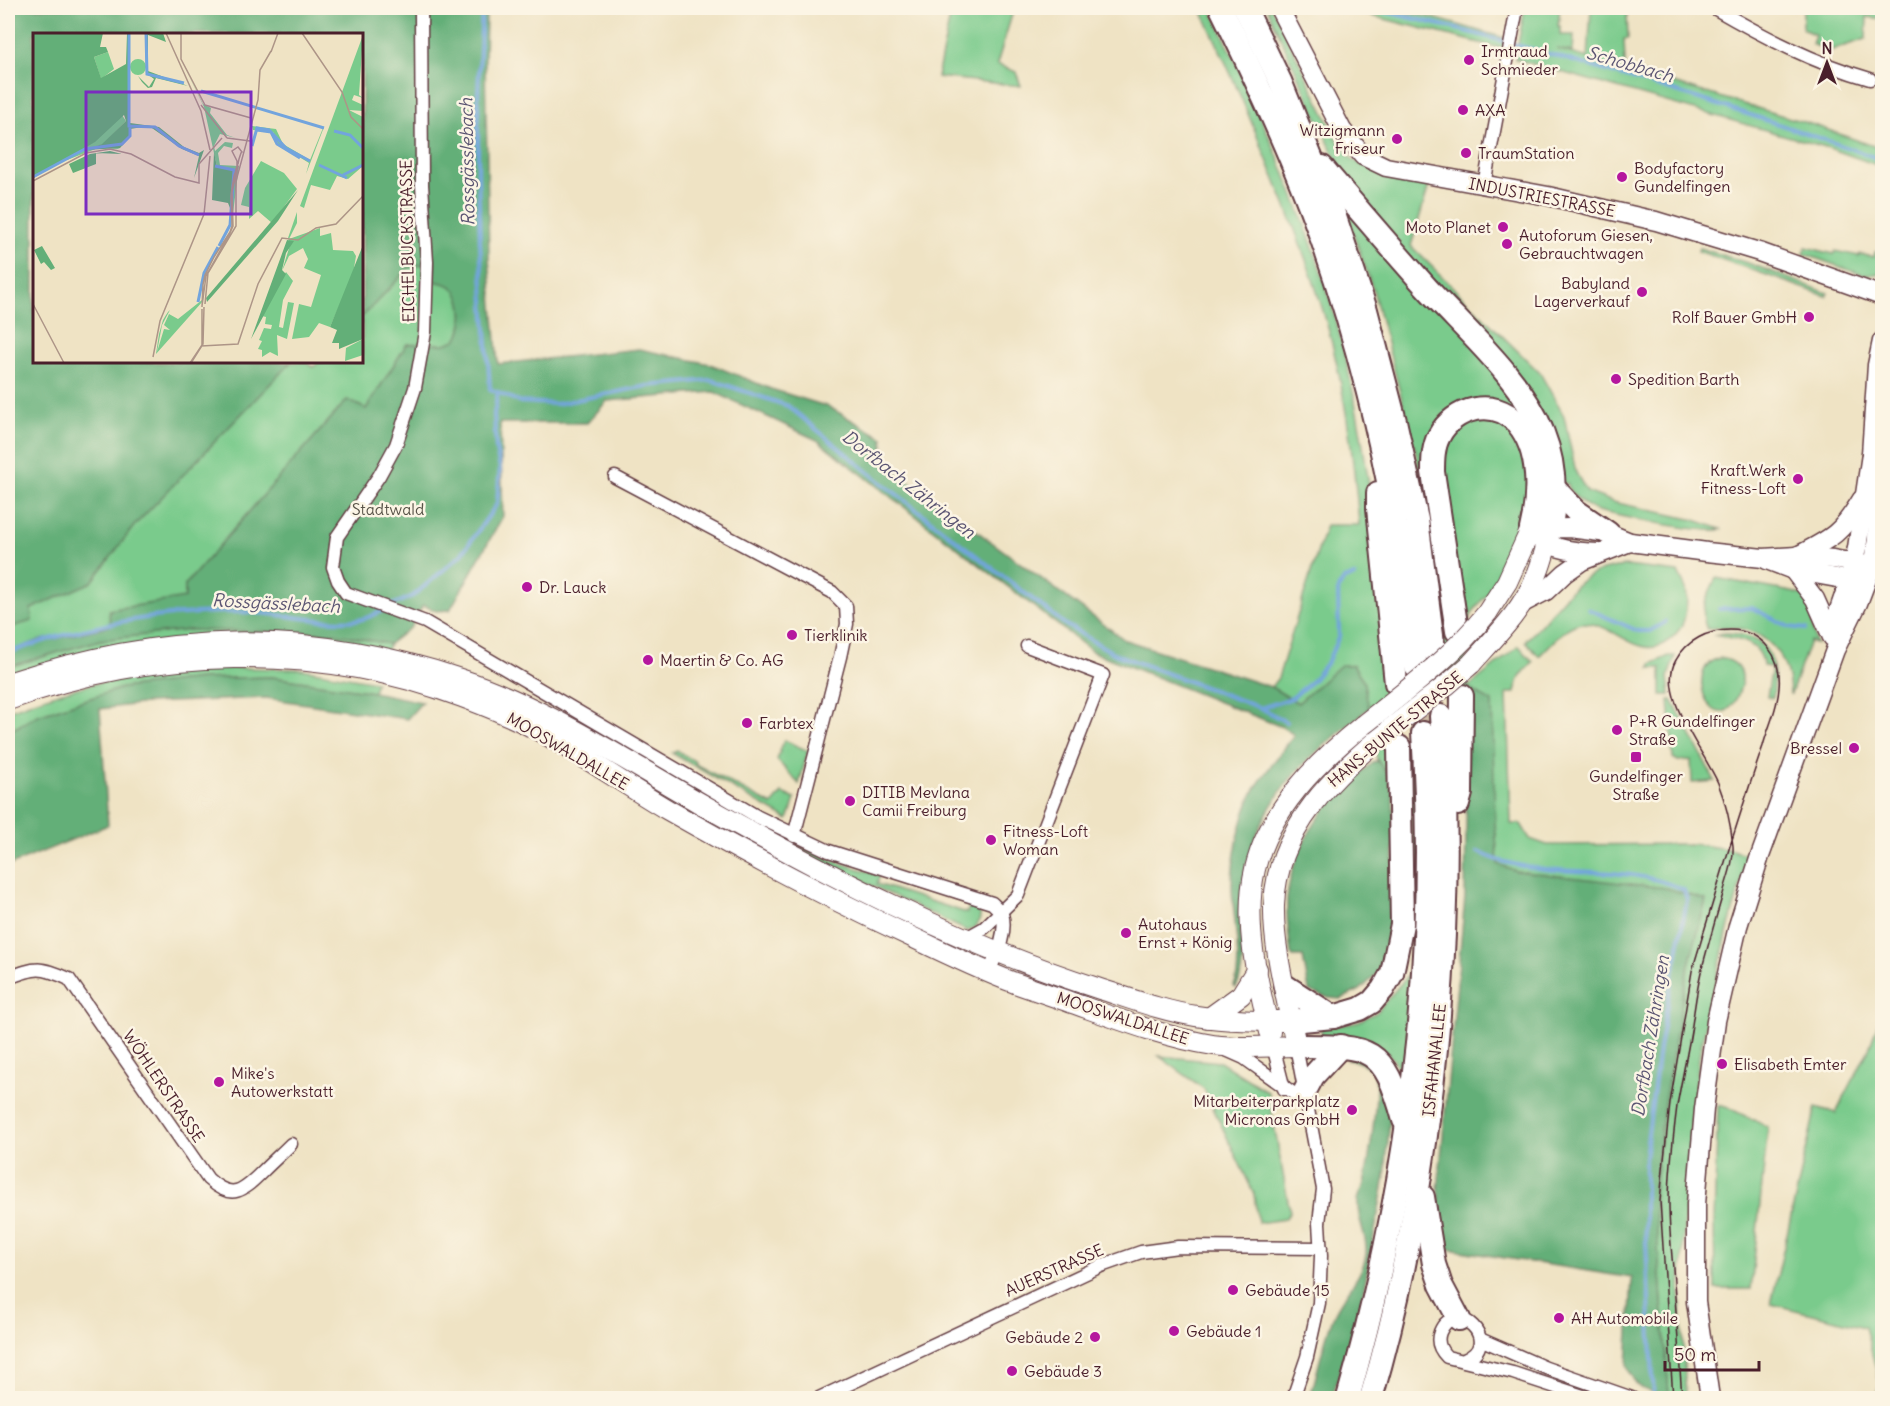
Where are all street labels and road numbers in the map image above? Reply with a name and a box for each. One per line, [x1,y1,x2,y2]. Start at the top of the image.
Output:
street label: EICHELBUCKSTRASSE [396,159,418,323]
street label: INDUSTRIESTRASSE [1467,173,1617,221]
street label: HANS-BUNTE-STRASSE [1324,667,1466,791]
street label: MOOSWALDALLEE [503,708,633,794]
street label: MOOSWALDALLEE [1055,987,1191,1049]
street label: ISFAHANALLEE [1418,1002,1450,1118]
street label: WÖHLERSTRASSE [119,1026,209,1146]
street label: AUERSTRASSE [1002,1239,1106,1301]

